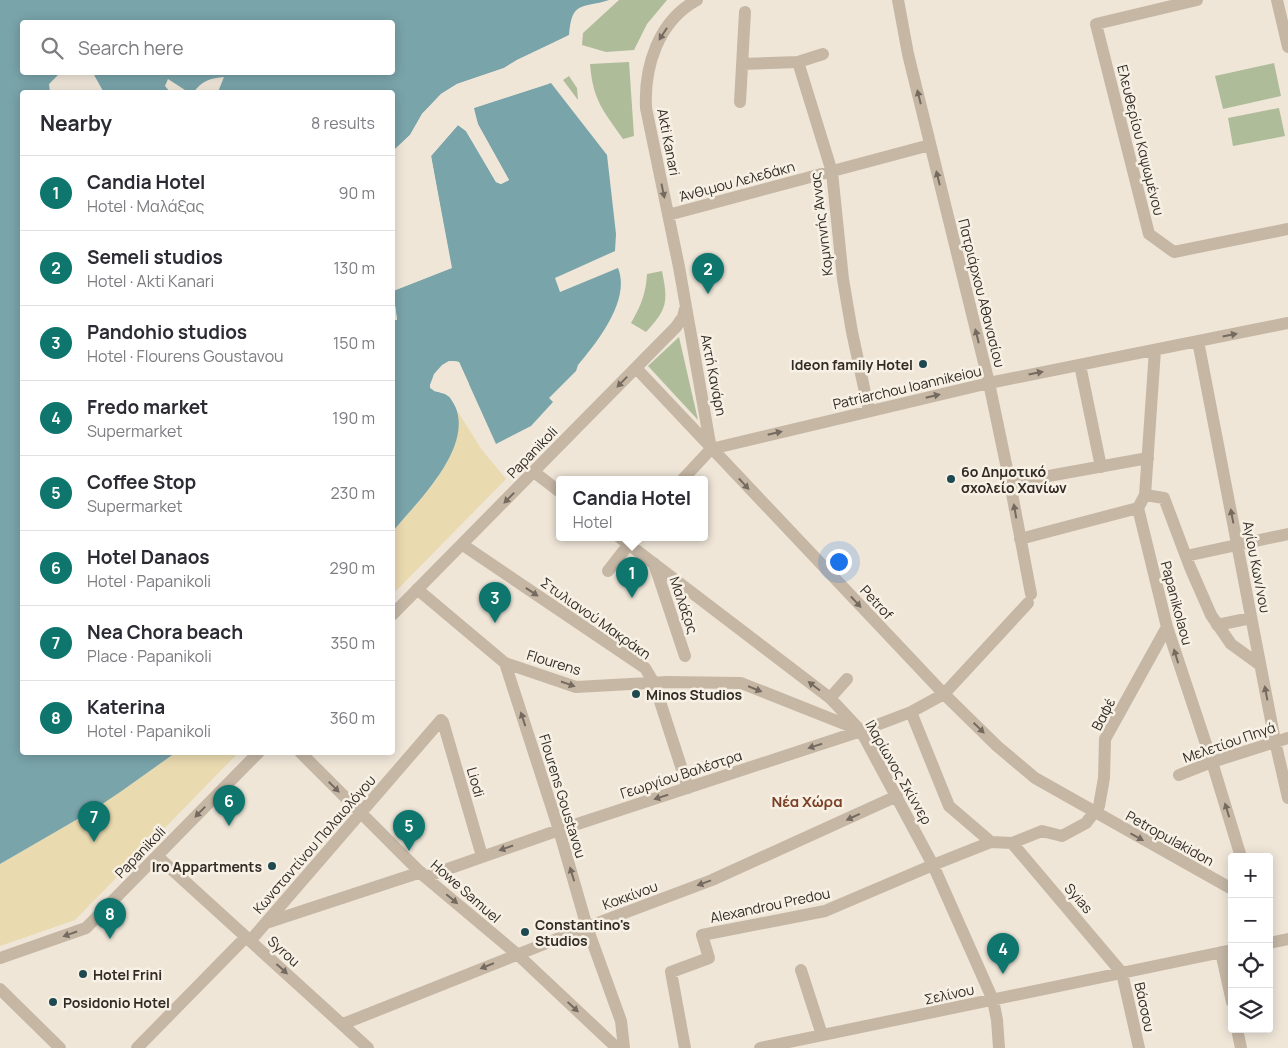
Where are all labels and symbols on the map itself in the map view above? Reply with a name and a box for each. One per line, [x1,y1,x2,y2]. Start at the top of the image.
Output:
one-way arrow [658,27,668,41]
street label: Ελευθερίου Καψωμένου [1113,63,1169,217]
one-way arrow [915,90,923,105]
street label: Akti Kanari [653,107,685,177]
street label: Άνθιμου Λελεδάκη [677,156,797,206]
one-way arrow [934,170,942,185]
street label: Κομνηνής Άννας [805,171,837,277]
one-way arrow [659,184,667,199]
street label: Πατριάρχου Αθανασίου [954,217,1010,369]
pin: 2 [692,253,724,294]
one-way arrow [973,328,981,343]
one-way arrow [1222,330,1238,338]
street label: Ακτή Κανάρη [697,333,731,417]
place label: Ideon family Hotel [791,355,913,374]
marker: Ideon family Hotel [917,358,929,370]
street label: Patriarchou Ioannikeiou [831,361,983,413]
one-way arrow [1029,369,1045,377]
one-way arrow [617,375,629,387]
one-way arrow [926,392,941,400]
street label: Papanikoli [503,422,561,482]
one-way arrow [768,429,783,437]
place label: 6ο Δημοτικό σχολείο Χανίων [961,462,1067,497]
marker: 6ο Δημοτικό σχολείο Χανίων [945,473,957,485]
one-way arrow [738,478,750,490]
one-way arrow [503,492,515,504]
one-way arrow [1010,503,1018,519]
one-way arrow [1227,508,1235,524]
street label: Αγίου Κων/νου [1239,519,1275,615]
your location [826,549,852,575]
pin: 1 [616,557,648,598]
street label: Papanikolaou [1157,559,1197,647]
street label: Στυλιανού Μακράκη [537,573,655,663]
street label: Μαλάξας [665,574,703,636]
street label: Petrof [856,581,898,623]
pin: 3 [479,582,511,623]
one-way arrow [525,587,539,597]
one-way arrow [850,596,862,608]
street label: Flourens [525,645,583,679]
one-way arrow [1172,648,1179,663]
one-way arrow [808,680,821,691]
one-way arrow [560,681,575,689]
place label: Minos Studios [646,685,742,704]
one-way arrow [747,685,762,693]
one-way arrow [1261,685,1269,701]
marker: Minos Studios [630,688,642,700]
street label: Βαφέ [1087,694,1119,734]
one-way arrow [519,712,527,727]
street label: Ιλαρίωνος Σκίννερ [861,716,937,828]
street label: Μελετίου Πηγά [1180,717,1278,767]
one-way arrow [973,722,985,734]
street label: Flourens Goustavou [535,732,591,860]
one-way arrow [807,743,822,751]
street label: Γεωργίου Βαλέστρα [618,745,744,803]
street label: Liodi [463,765,489,799]
street label: Κωνσταντίνου Παλαιολόγου [248,771,380,917]
one-way arrow [328,781,340,793]
pin: 6 [213,785,245,826]
district label: Νέα Χώρα [771,791,843,812]
one-way arrow [653,794,668,801]
pin: 7 [78,801,110,842]
one-way arrow [1222,802,1230,817]
one-way arrow [194,806,206,818]
street label: Petropulakidon [1122,806,1218,870]
pin: 5 [393,810,425,851]
one-way arrow [845,812,860,821]
street label: Papanikoli [111,822,169,882]
one-way arrow [1131,832,1144,841]
one-way arrow [499,845,514,852]
street label: Howe Samuel [427,855,505,927]
place label: Iro Appartments [152,857,262,876]
marker: Iro Appartments [266,860,278,872]
one-way arrow [567,867,575,882]
street label: Κοκκίνου [600,876,660,914]
street label: Syias [1061,879,1097,917]
one-way arrow [697,880,712,887]
street label: Alexandrou Predou [708,883,832,927]
one-way arrow [445,894,458,905]
pin: 8 [94,898,126,939]
place label: Constantino's Studios [535,915,631,950]
marker: Constantino's Studios [519,926,531,938]
one-way arrow [62,931,77,938]
street label: Syrou [264,931,304,971]
pin: 4 [987,933,1019,974]
one-way arrow [479,962,494,970]
one-way arrow [276,964,289,975]
place label: Hotel Frini [93,965,162,984]
marker: Hotel Frini [77,968,89,980]
street label: Σελίνου [922,979,976,1009]
street label: Βάσσου [1130,980,1160,1034]
place label: Posidonio Hotel [63,993,170,1012]
marker: Posidonio Hotel [47,996,59,1008]
one-way arrow [567,1001,579,1013]

